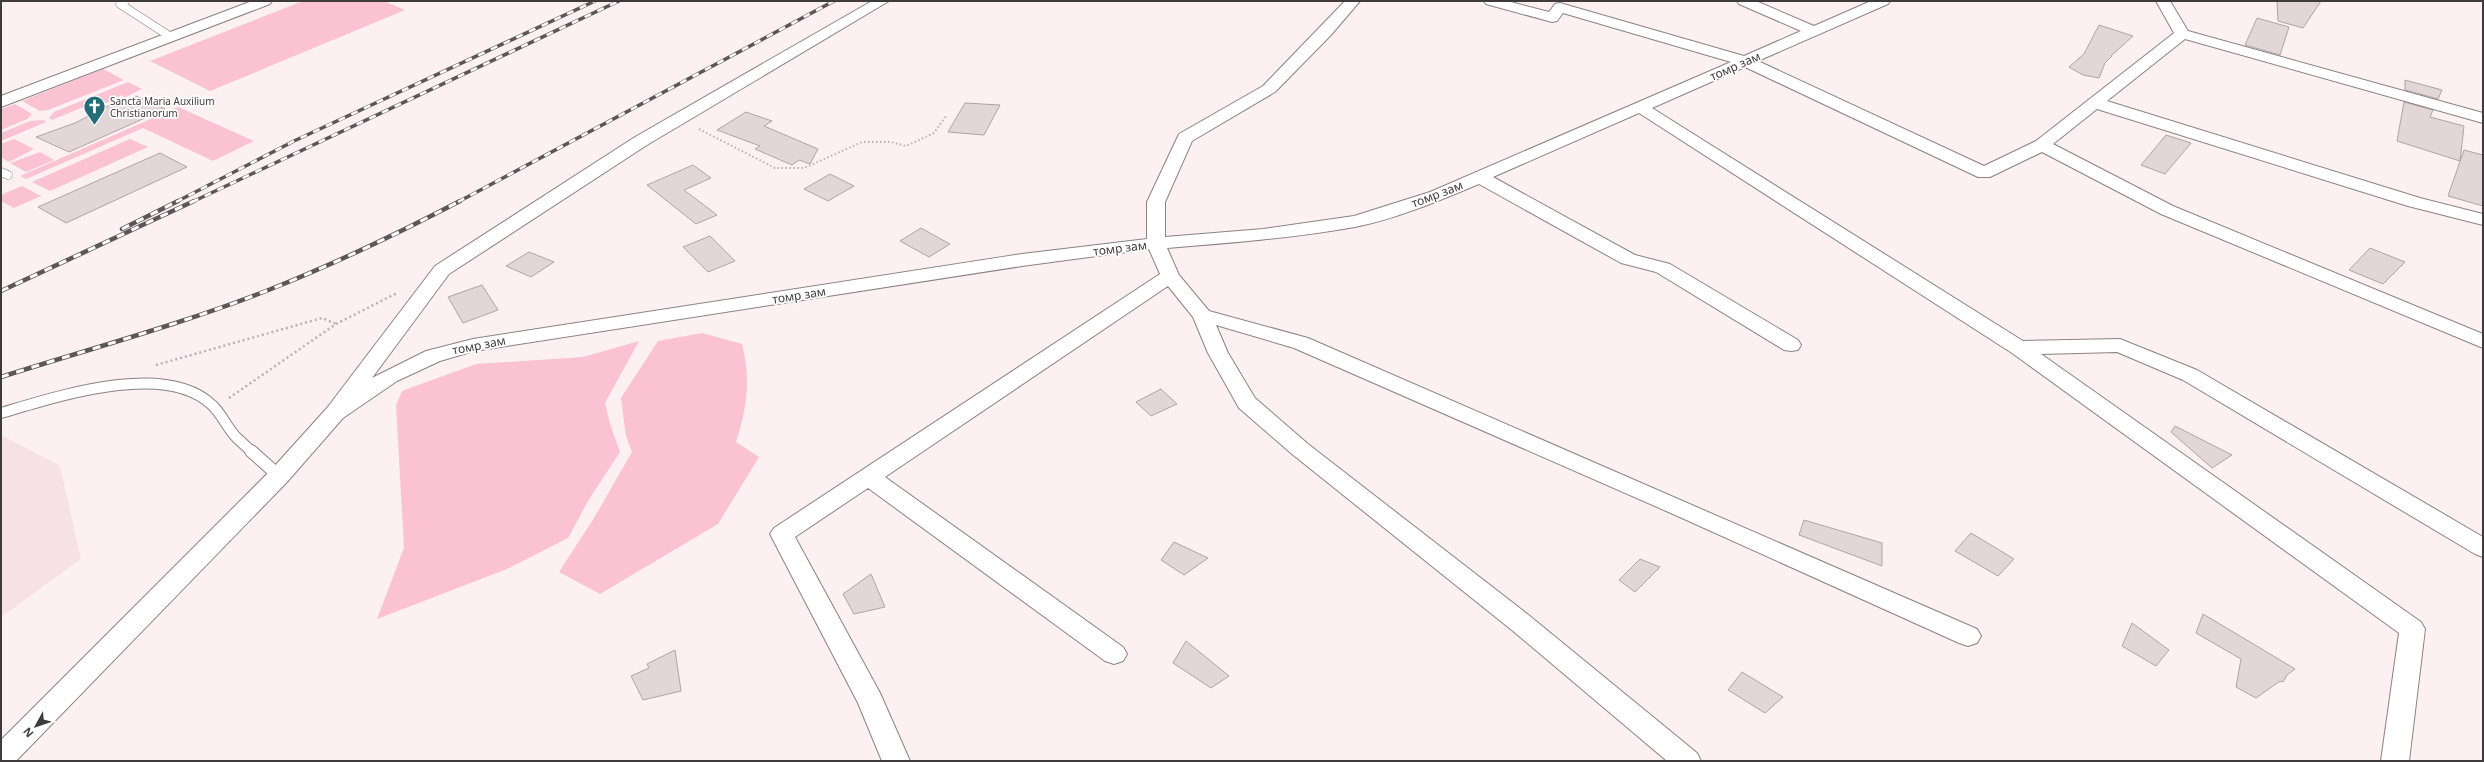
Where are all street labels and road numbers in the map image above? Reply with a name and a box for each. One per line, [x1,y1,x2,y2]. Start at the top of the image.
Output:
street label: томр зам [1707,47,1763,85]
street label: томр зам [1409,176,1465,212]
street label: томр зам [1092,236,1148,260]
street label: томр зам [771,282,827,308]
street label: томр зам [451,332,507,358]

